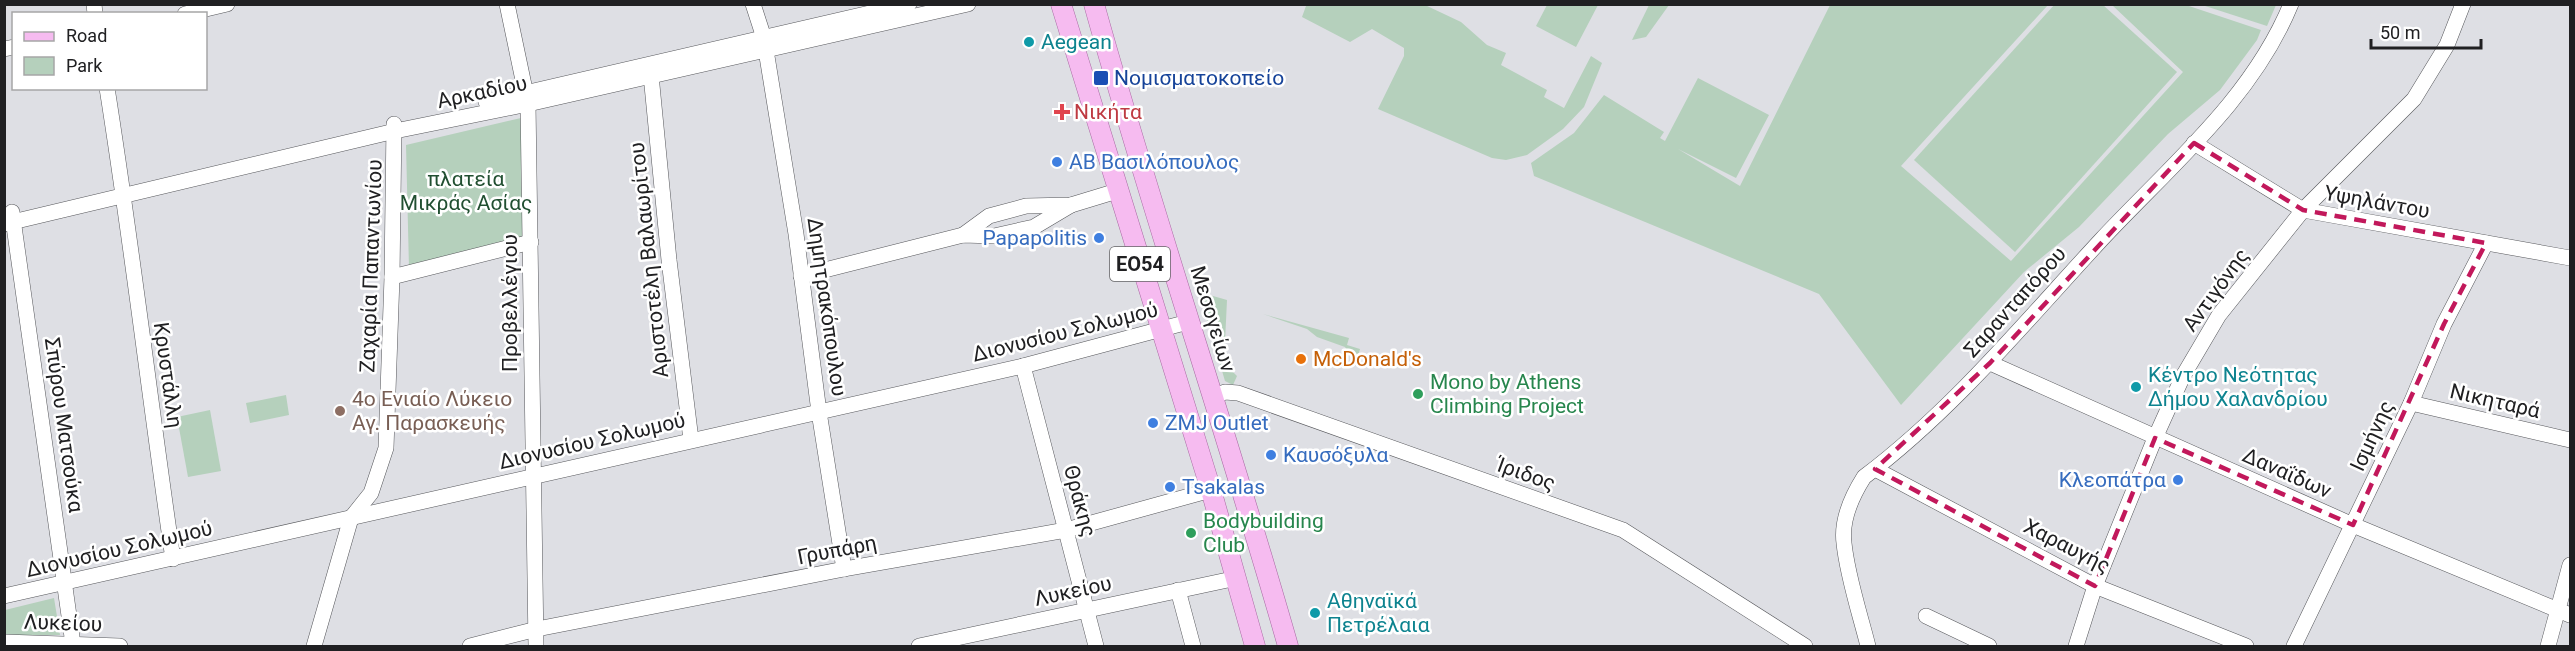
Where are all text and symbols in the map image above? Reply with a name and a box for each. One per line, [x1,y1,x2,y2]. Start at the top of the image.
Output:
legend [12,12,207,90]
scale bar [2371,12,2480,50]
text: 50 m [2380,22,2420,43]
text: Road [66,25,107,46]
place label: Aegean [1041,30,1112,54]
marker: Aegean [1022,35,1036,49]
text: Park [66,55,103,76]
place label: Νομισματοκοπείο [1114,66,1284,90]
marker: Νομισματοκοπείο [1092,69,1110,87]
street label: Αρκαδίου [435,71,529,113]
place label: Νικήτα [1074,100,1142,124]
marker: Νικήτα [1055,105,1069,119]
street label: Αριστοτέλη Βαλαωρίτου [625,141,673,379]
place label: ΑΒ Βασιλόπουλος [1069,150,1239,174]
marker: ΑΒ Βασιλόπουλος [1050,155,1064,169]
street label: Ζαχαρία Παπαντωνίου [355,159,387,373]
park label: πλατεία Μικράς Ασίας [400,167,532,215]
street label: Υψηλάντου [2322,181,2432,223]
street label: Δημητρακόπουλου [803,216,851,398]
place label: Papapolitis [982,226,1087,250]
marker: Papapolitis [1092,231,1106,245]
street label: Προβελλέγιου [498,234,522,372]
street label: Σαρανταπόρου [1959,242,2071,362]
street label: Αντιγόνης [2178,244,2254,336]
road number: ΕΟ54 [1110,247,1170,281]
street label: Μεσογείων [1186,263,1240,375]
street label: Διονυσίου Σολωμού [970,297,1160,367]
street label: Κρυστάλλη [149,321,187,429]
street label: Σπύρου Ματσούκα [40,336,88,514]
place label: McDonald's [1313,347,1422,371]
marker: McDonald's [1294,352,1308,366]
place label: Κέντρο Νεότητας Δήμου Χαλανδρίου [2148,363,2328,411]
place label: Mono by Athens Climbing Project [1430,370,1584,418]
street label: Νικηταρά [2448,379,2543,423]
marker: Κέντρο Νεότητας Δήμου Χαλανδρίου [2129,380,2143,394]
place label: 4ο Ενιαίο Λύκειο Αγ. Παρασκευής [352,387,512,435]
marker: Mono by Athens Climbing Project [1411,387,1425,401]
street label: Ισμήνης [2345,397,2399,475]
marker: 4ο Ενιαίο Λύκειο Αγ. Παρασκευής [333,404,347,418]
street label: Διονυσίου Σολωμού [496,408,688,474]
place label: ZMJ Outlet [1165,411,1269,435]
marker: ZMJ Outlet [1146,416,1160,430]
place label: Καυσόξυλα [1283,443,1389,467]
street label: Δαναΐδων [2239,443,2335,503]
marker: Καυσόξυλα [1264,448,1278,462]
street label: Ίριδος [1492,452,1559,496]
street label: Θράκης [1059,463,1101,539]
place label: Κλεοπάτρα [2059,468,2166,492]
marker: Κλεοπάτρα [2171,473,2185,487]
place label: Tsakalas [1182,475,1265,499]
marker: Tsakalas [1163,480,1177,494]
place label: Bodybuilding Club [1203,509,1324,557]
street label: Χαραυγής [2020,514,2114,578]
street label: Διονυσίου Σολωμού [23,516,215,582]
marker: Bodybuilding Club [1184,526,1198,540]
street label: Γρυπάρη [795,531,879,569]
street label: Λυκείου [1032,571,1114,611]
place label: Αθηναϊκά Πετρέλαια [1327,589,1430,637]
marker: Αθηναϊκά Πετρέλαια [1308,606,1322,620]
street label: Λυκείου [23,610,103,636]

